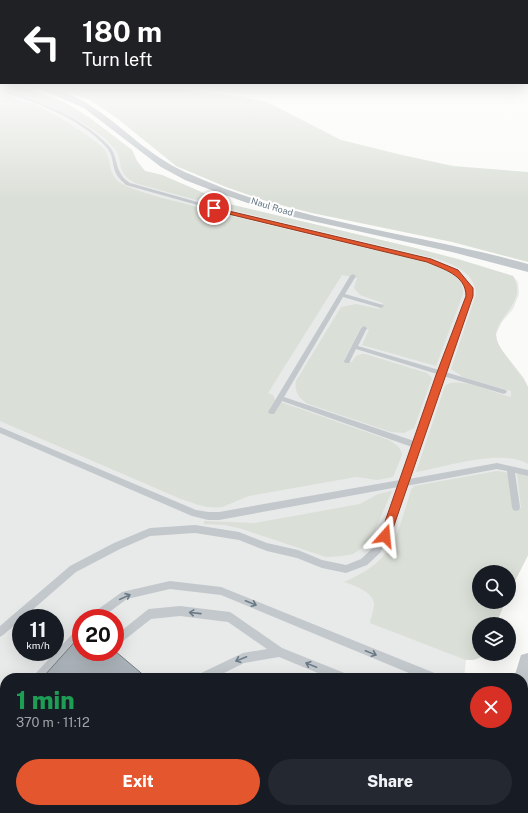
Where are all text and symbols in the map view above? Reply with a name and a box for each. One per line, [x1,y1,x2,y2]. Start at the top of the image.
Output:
text: 180 m [82,15,162,48]
icon: left [16,16,68,68]
text: Turn left [82,49,152,70]
pin [197,191,231,225]
street label: Naul Road [250,195,294,218]
icon: arrive [203,197,225,219]
position arrow [364,515,406,557]
map controls [472,565,516,661]
button: search [472,565,516,609]
one-way arrow [119,593,131,600]
one-way arrow [244,600,256,608]
speed limit sign: 20 [72,609,124,661]
one-way arrow [189,609,202,616]
button: layers [472,617,516,661]
text: 11 [29,618,47,642]
text: km/h [26,639,50,651]
one-way arrow [365,649,377,657]
one-way arrow [235,656,247,664]
one-way arrow [305,661,317,668]
text: 1 min [16,686,75,714]
button: close [470,686,512,728]
text: 370 m · 11:12 [16,715,90,730]
button: Exit [16,759,260,805]
button: Share [268,759,512,805]

